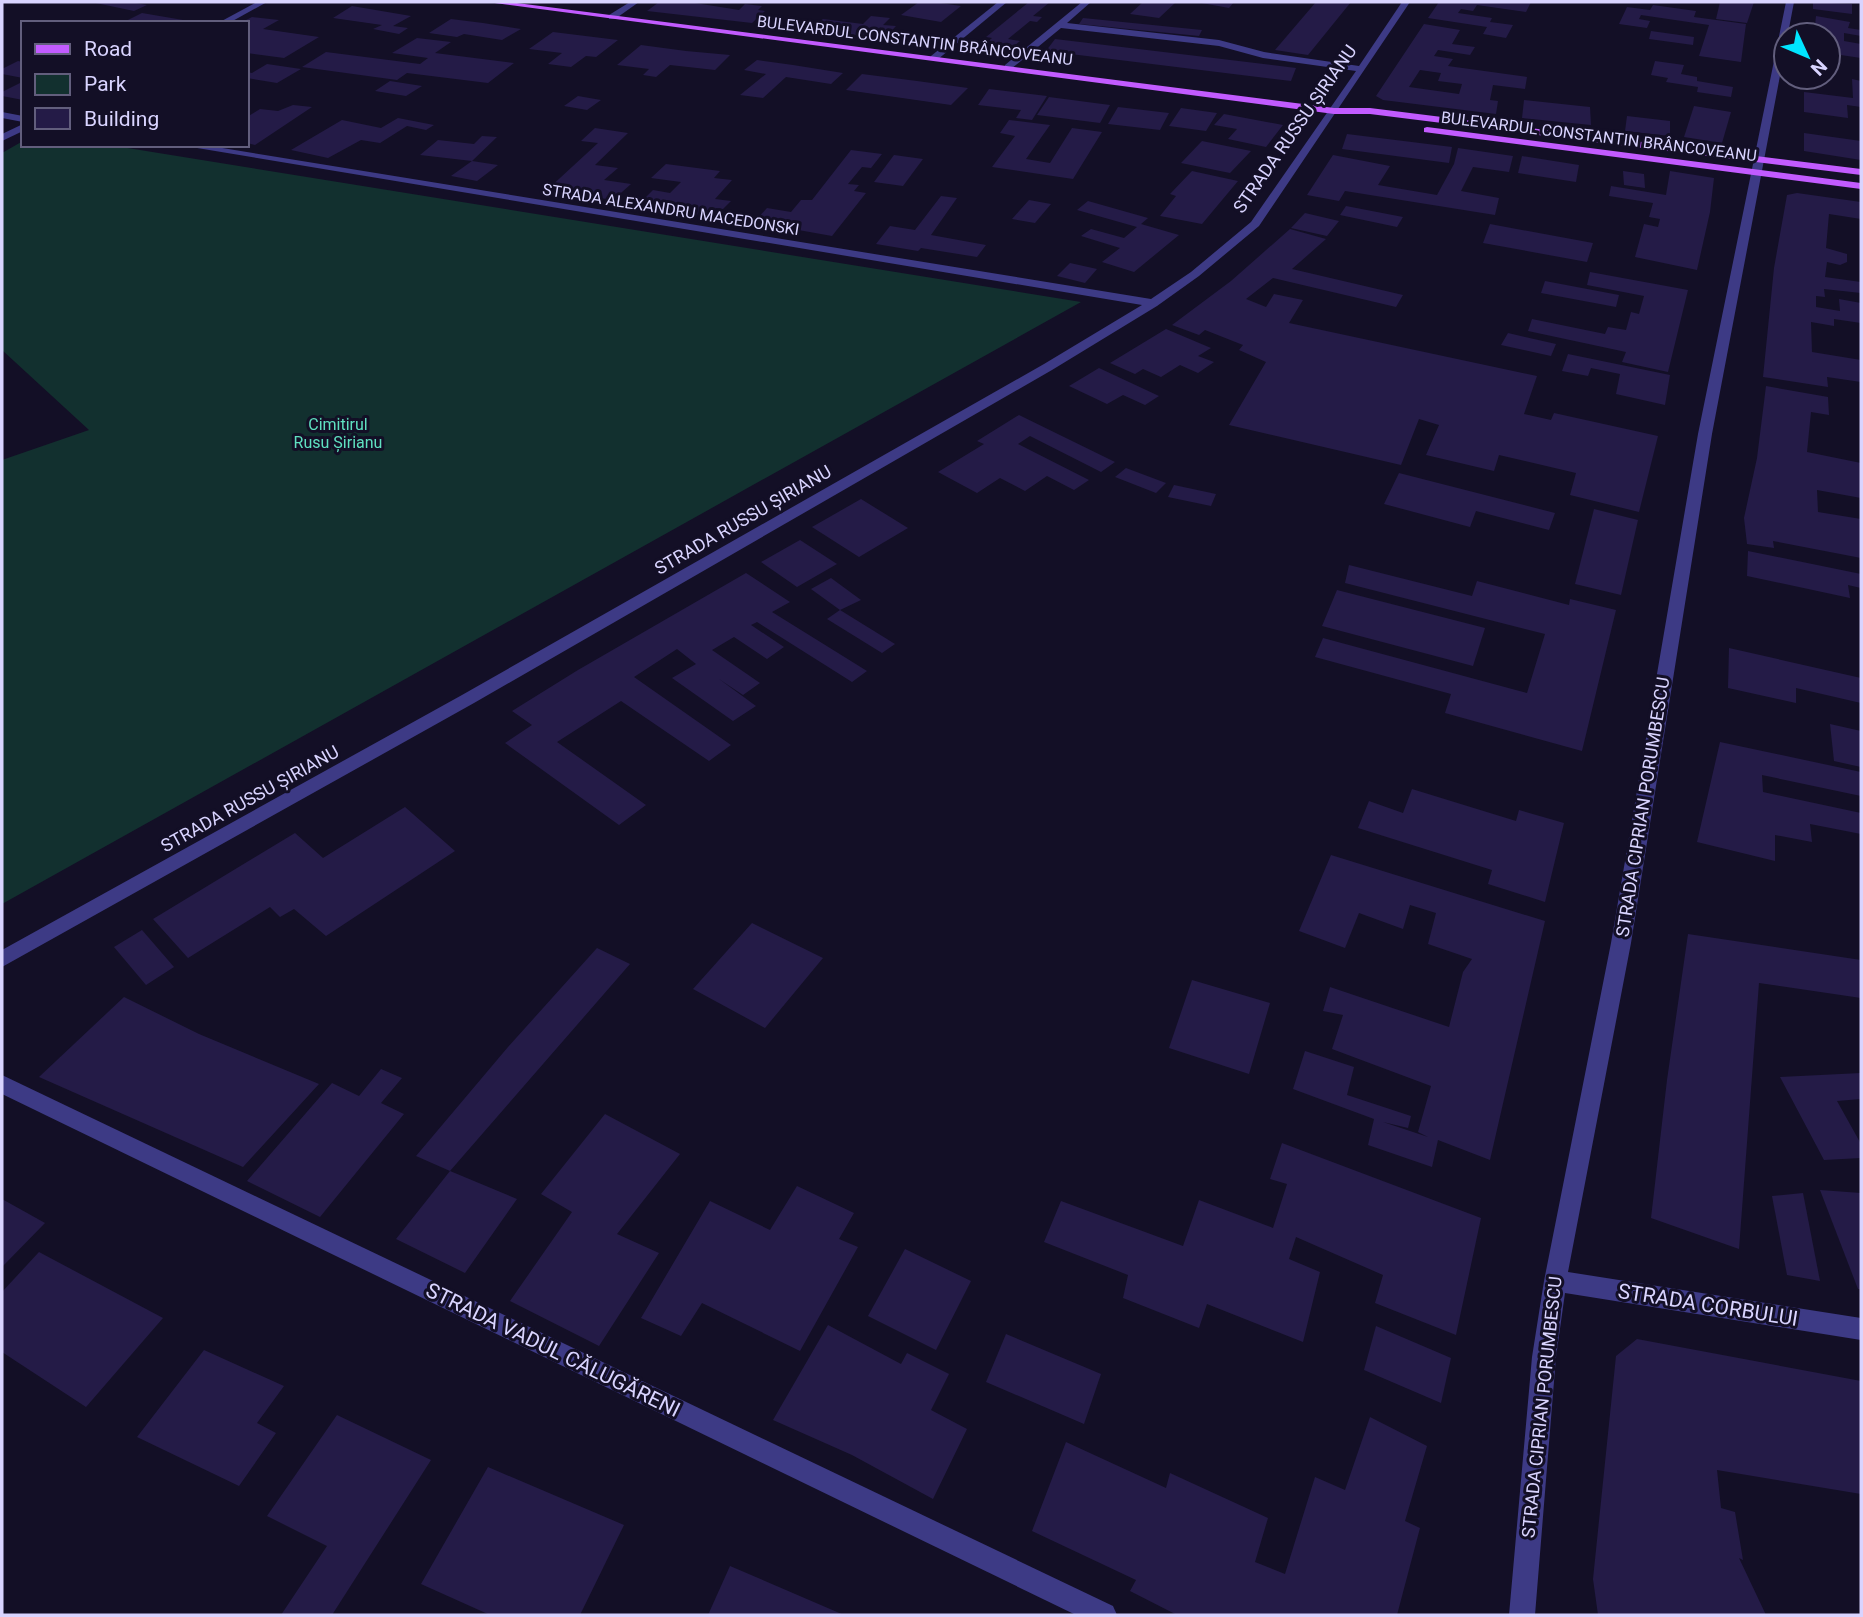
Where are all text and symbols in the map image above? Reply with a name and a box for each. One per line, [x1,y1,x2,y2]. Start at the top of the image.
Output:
street label: BULEVARDUL CONSTANTIN BRÂNCOVEANU [756,12,1074,69]
legend [21,21,248,147]
north arrow [1772,21,1842,91]
text: Road [84,37,132,61]
street label: STRADA RUSSU ȘIRIANU [1229,41,1361,217]
text: N [1806,55,1832,80]
text: Park [84,72,127,96]
text: Building [84,107,159,131]
street label: BULEVARDUL CONSTANTIN BRÂNCOVEANU [1440,108,1758,165]
street label: STRADA ALEXANDRU MACEDONSKI [541,180,801,239]
park label: Cimitirul Rusu Șirianu [294,415,382,453]
street label: STRADA RUSSU ȘIRIANU [651,460,835,580]
street label: STRADA CIPRIAN PORUMBESCU [1612,675,1673,938]
street label: STRADA RUSSU ȘIRIANU [157,741,343,857]
street label: STRADA CIPRIAN PORUMBESCU [1517,1275,1566,1539]
street label: STRADA VADUL CĂLUGĂRENI [422,1278,684,1422]
street label: STRADA CORBULUI [1616,1279,1800,1331]

